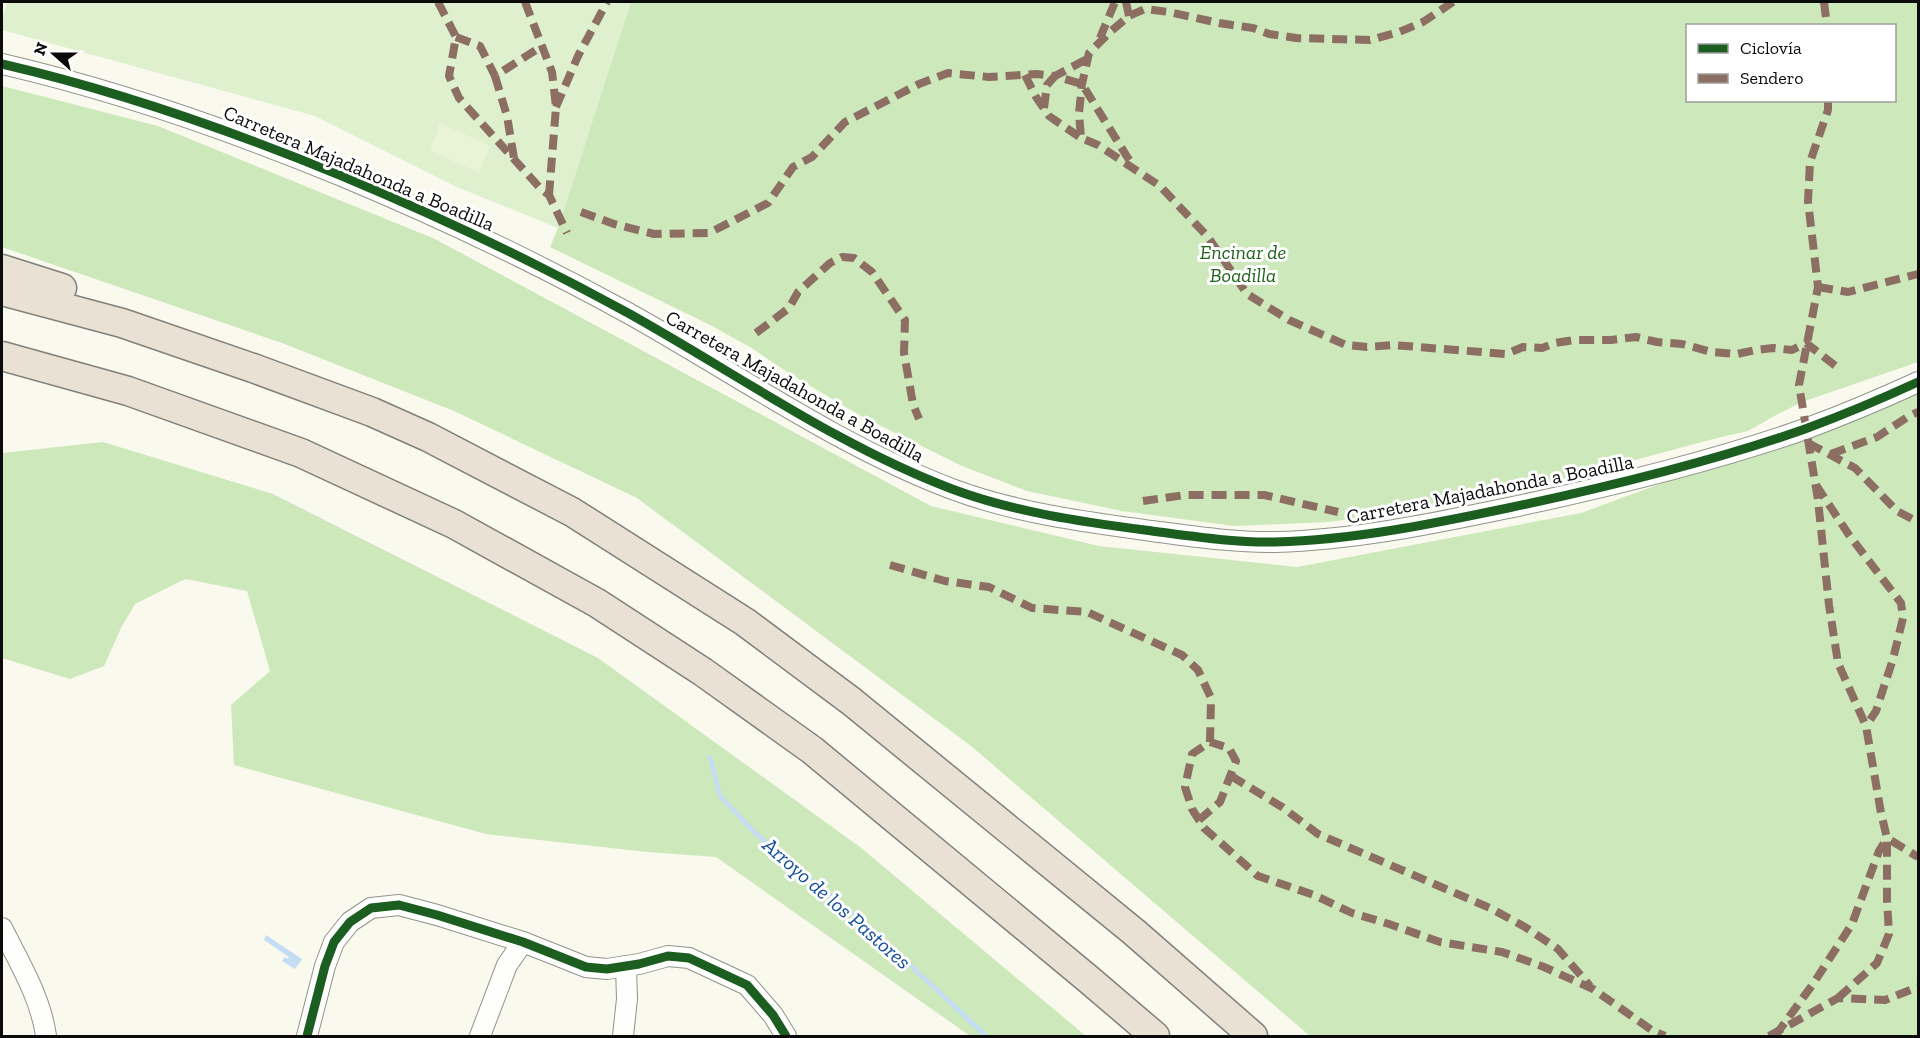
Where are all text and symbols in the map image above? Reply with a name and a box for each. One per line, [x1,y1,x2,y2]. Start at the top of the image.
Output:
north arrow [24,24,84,84]
legend [1686,24,1896,102]
text: Ciclovía [1740,37,1802,59]
text: N [29,40,52,58]
text: Sendero [1740,67,1804,89]
street label: Carretera Majadahonda a Boadilla [220,100,498,236]
park label: Encinar de Boadilla [1200,240,1286,287]
street label: Carretera Majadahonda a Boadilla [662,305,929,467]
street label: Carretera Majadahonda a Boadilla [1344,449,1636,529]
water label: Arroyo de los Pastores [757,831,916,974]

